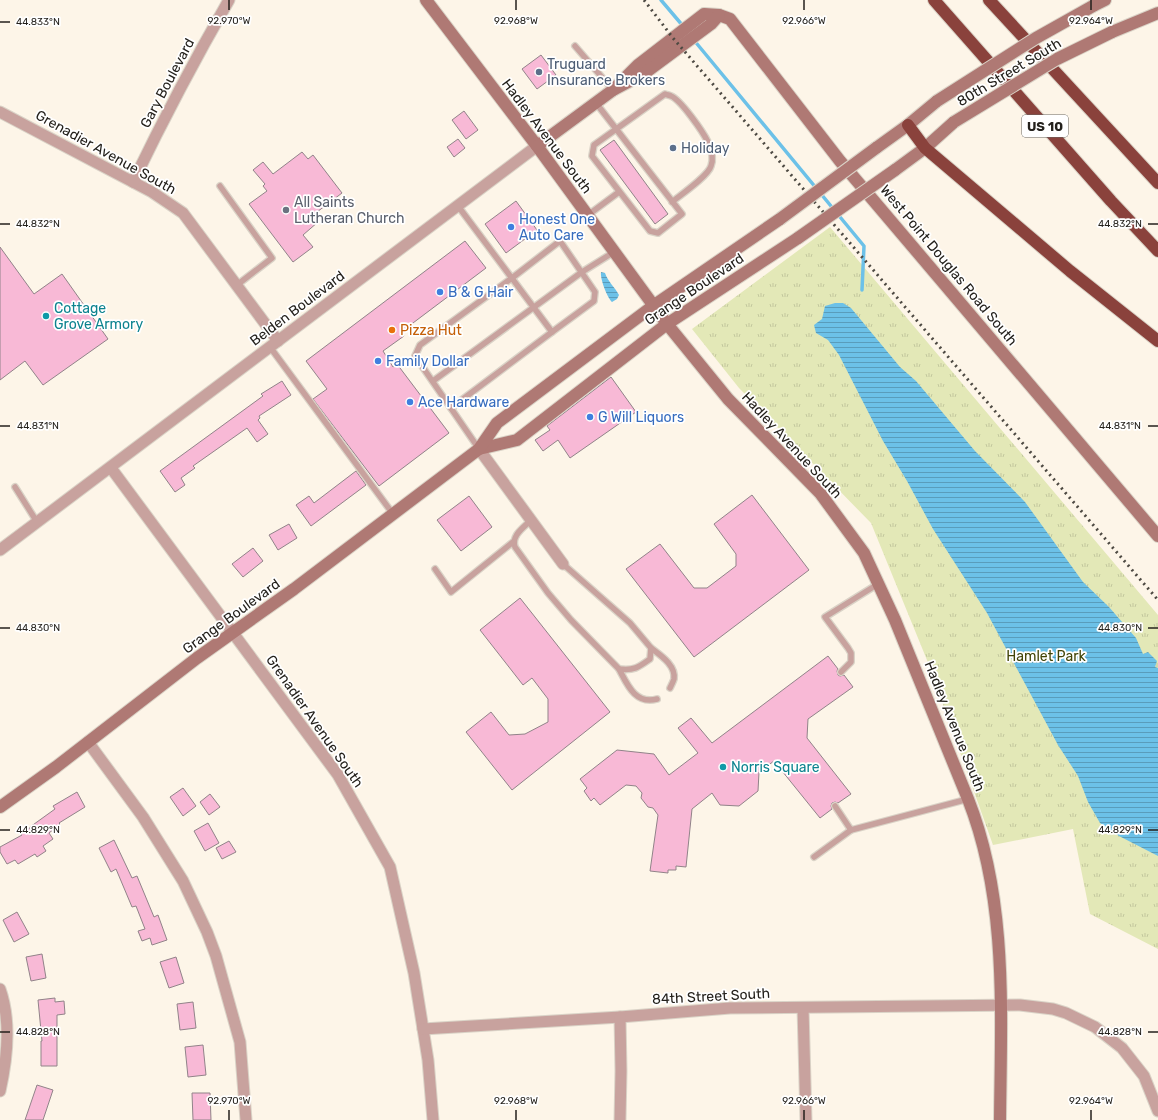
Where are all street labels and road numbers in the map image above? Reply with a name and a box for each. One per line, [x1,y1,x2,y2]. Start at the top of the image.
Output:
street label: 80th Street South [954,35,1064,110]
street label: Gary Boulevard [137,36,198,131]
street label: Hadley Avenue South [498,76,595,197]
street label: Grenadier Avenue South [33,107,179,198]
road number: US 10 [1022,115,1068,137]
street label: West Point Douglas Road South [876,182,1021,349]
street label: Grange Boulevard [641,250,747,329]
street label: Belden Boulevard [247,267,348,350]
street label: Hadley Avenue South [738,389,845,502]
street label: Grange Boulevard [179,575,283,657]
street label: Grenadier Avenue South [262,652,367,791]
street label: Hadley Avenue South [921,659,988,794]
street label: 84th Street South [652,985,770,1008]

